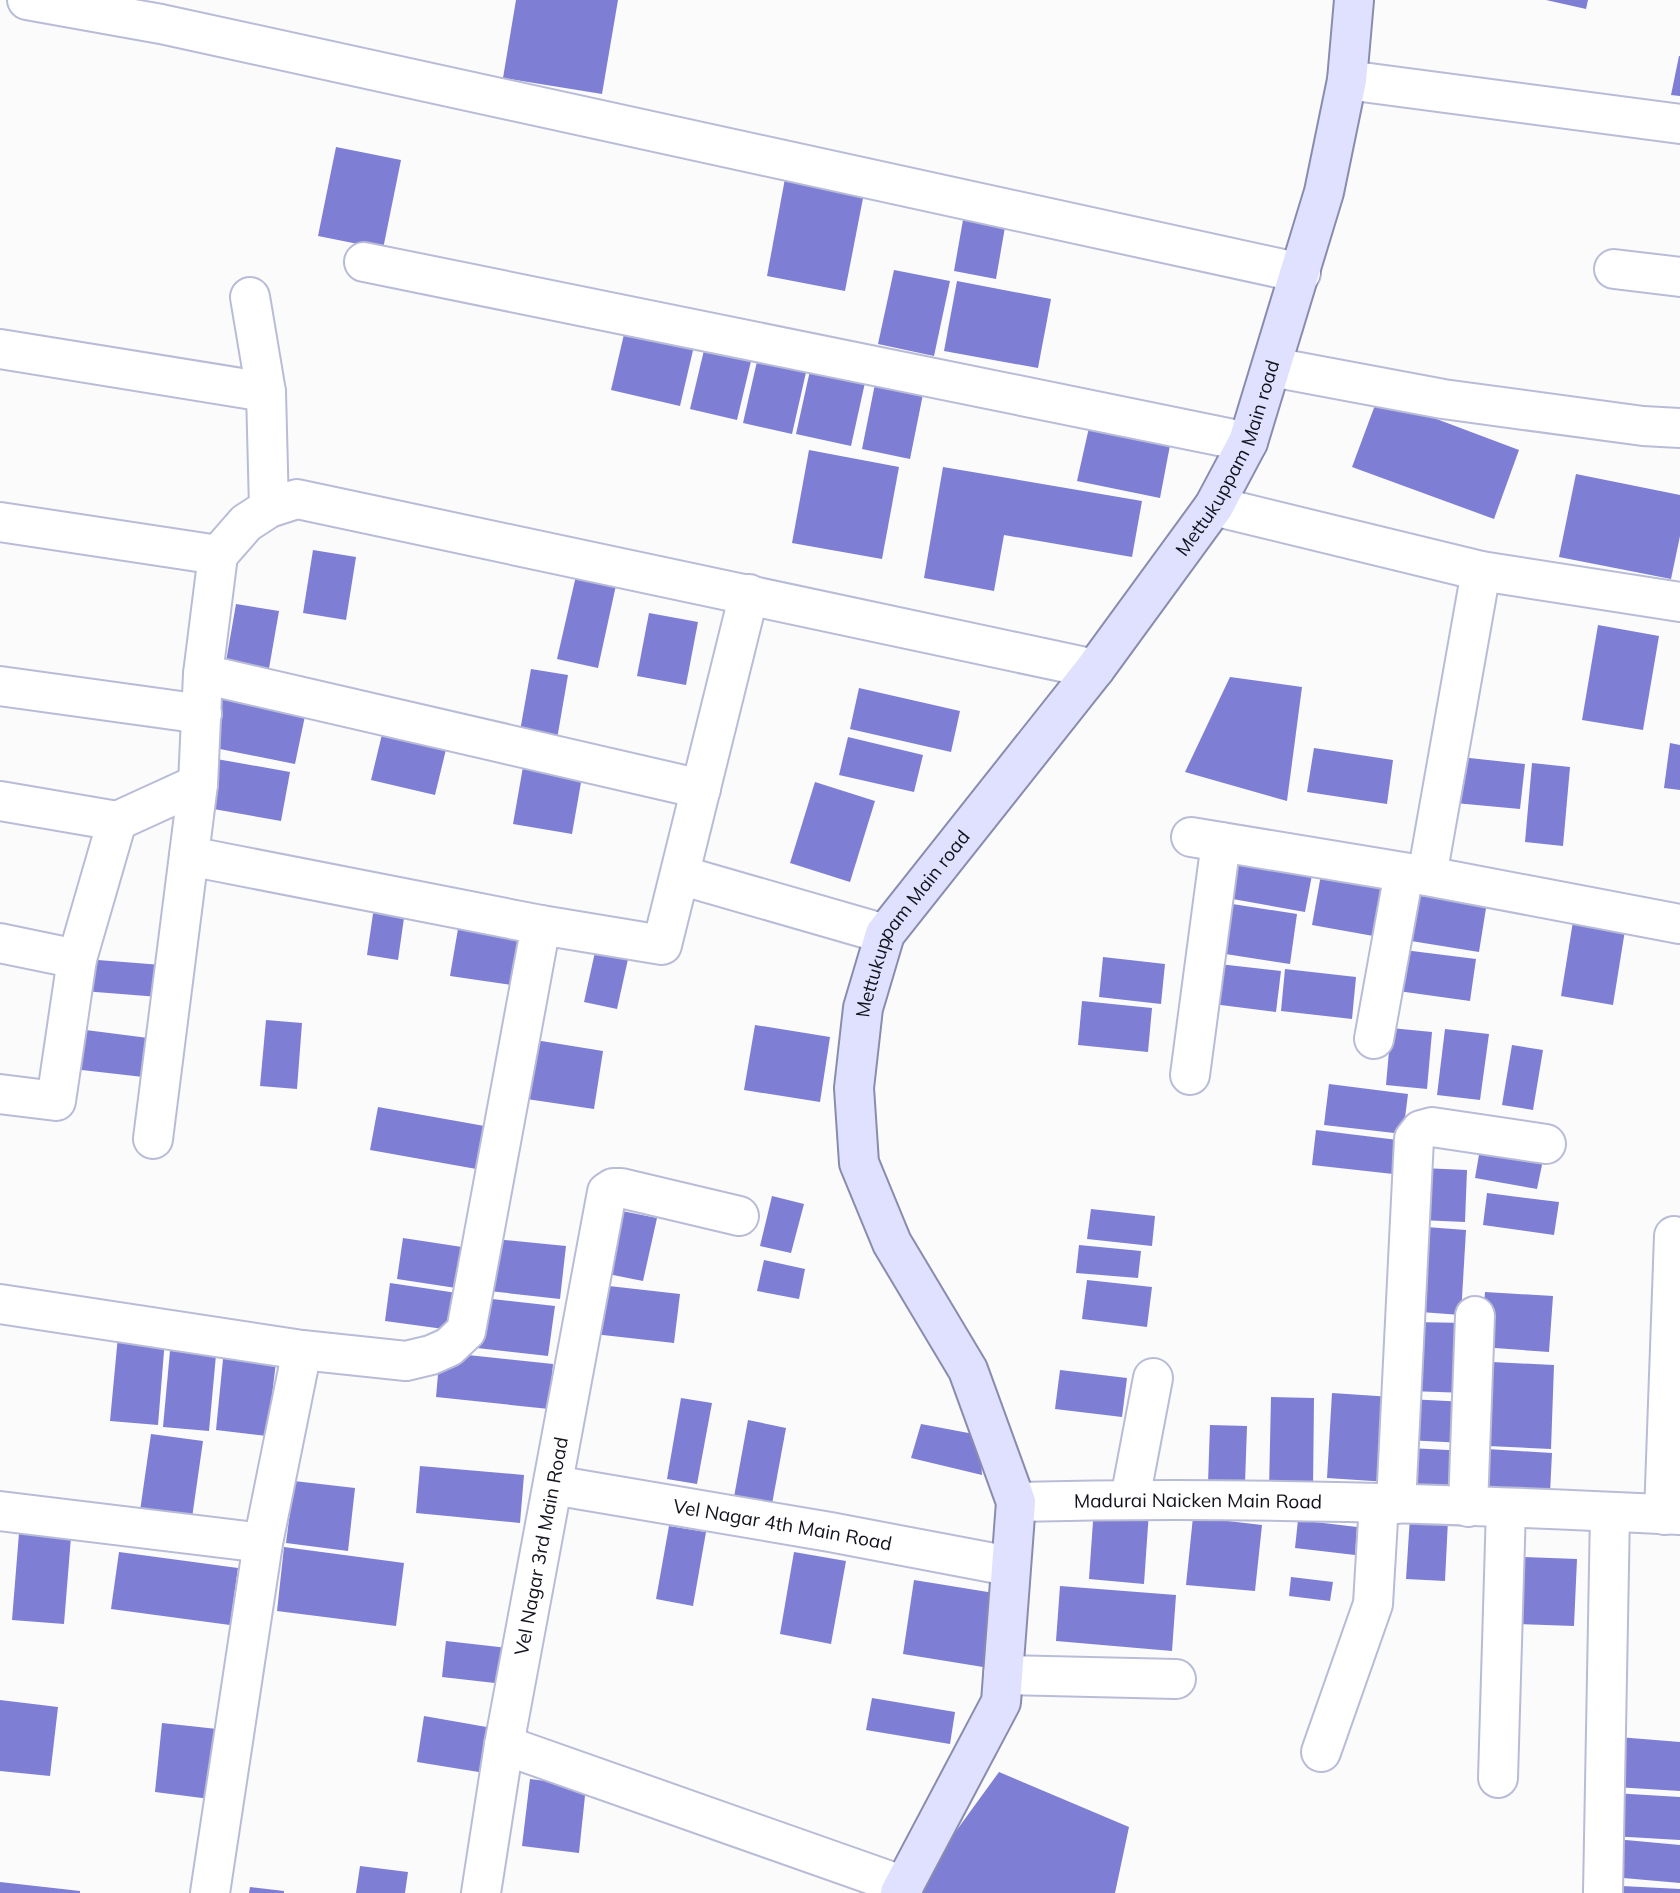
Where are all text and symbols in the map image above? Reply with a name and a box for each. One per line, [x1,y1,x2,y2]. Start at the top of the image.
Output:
street label: Mettukuppam Main road [1170,357,1284,560]
street label: Mettukuppam Main road [850,825,975,1019]
street label: Vel Nagar 3rd Main Road [509,1435,573,1657]
street label: Madurai Naicken Main Road [1074,1488,1322,1514]
street label: Vel Nagar 4th Main Road [672,1494,894,1556]

